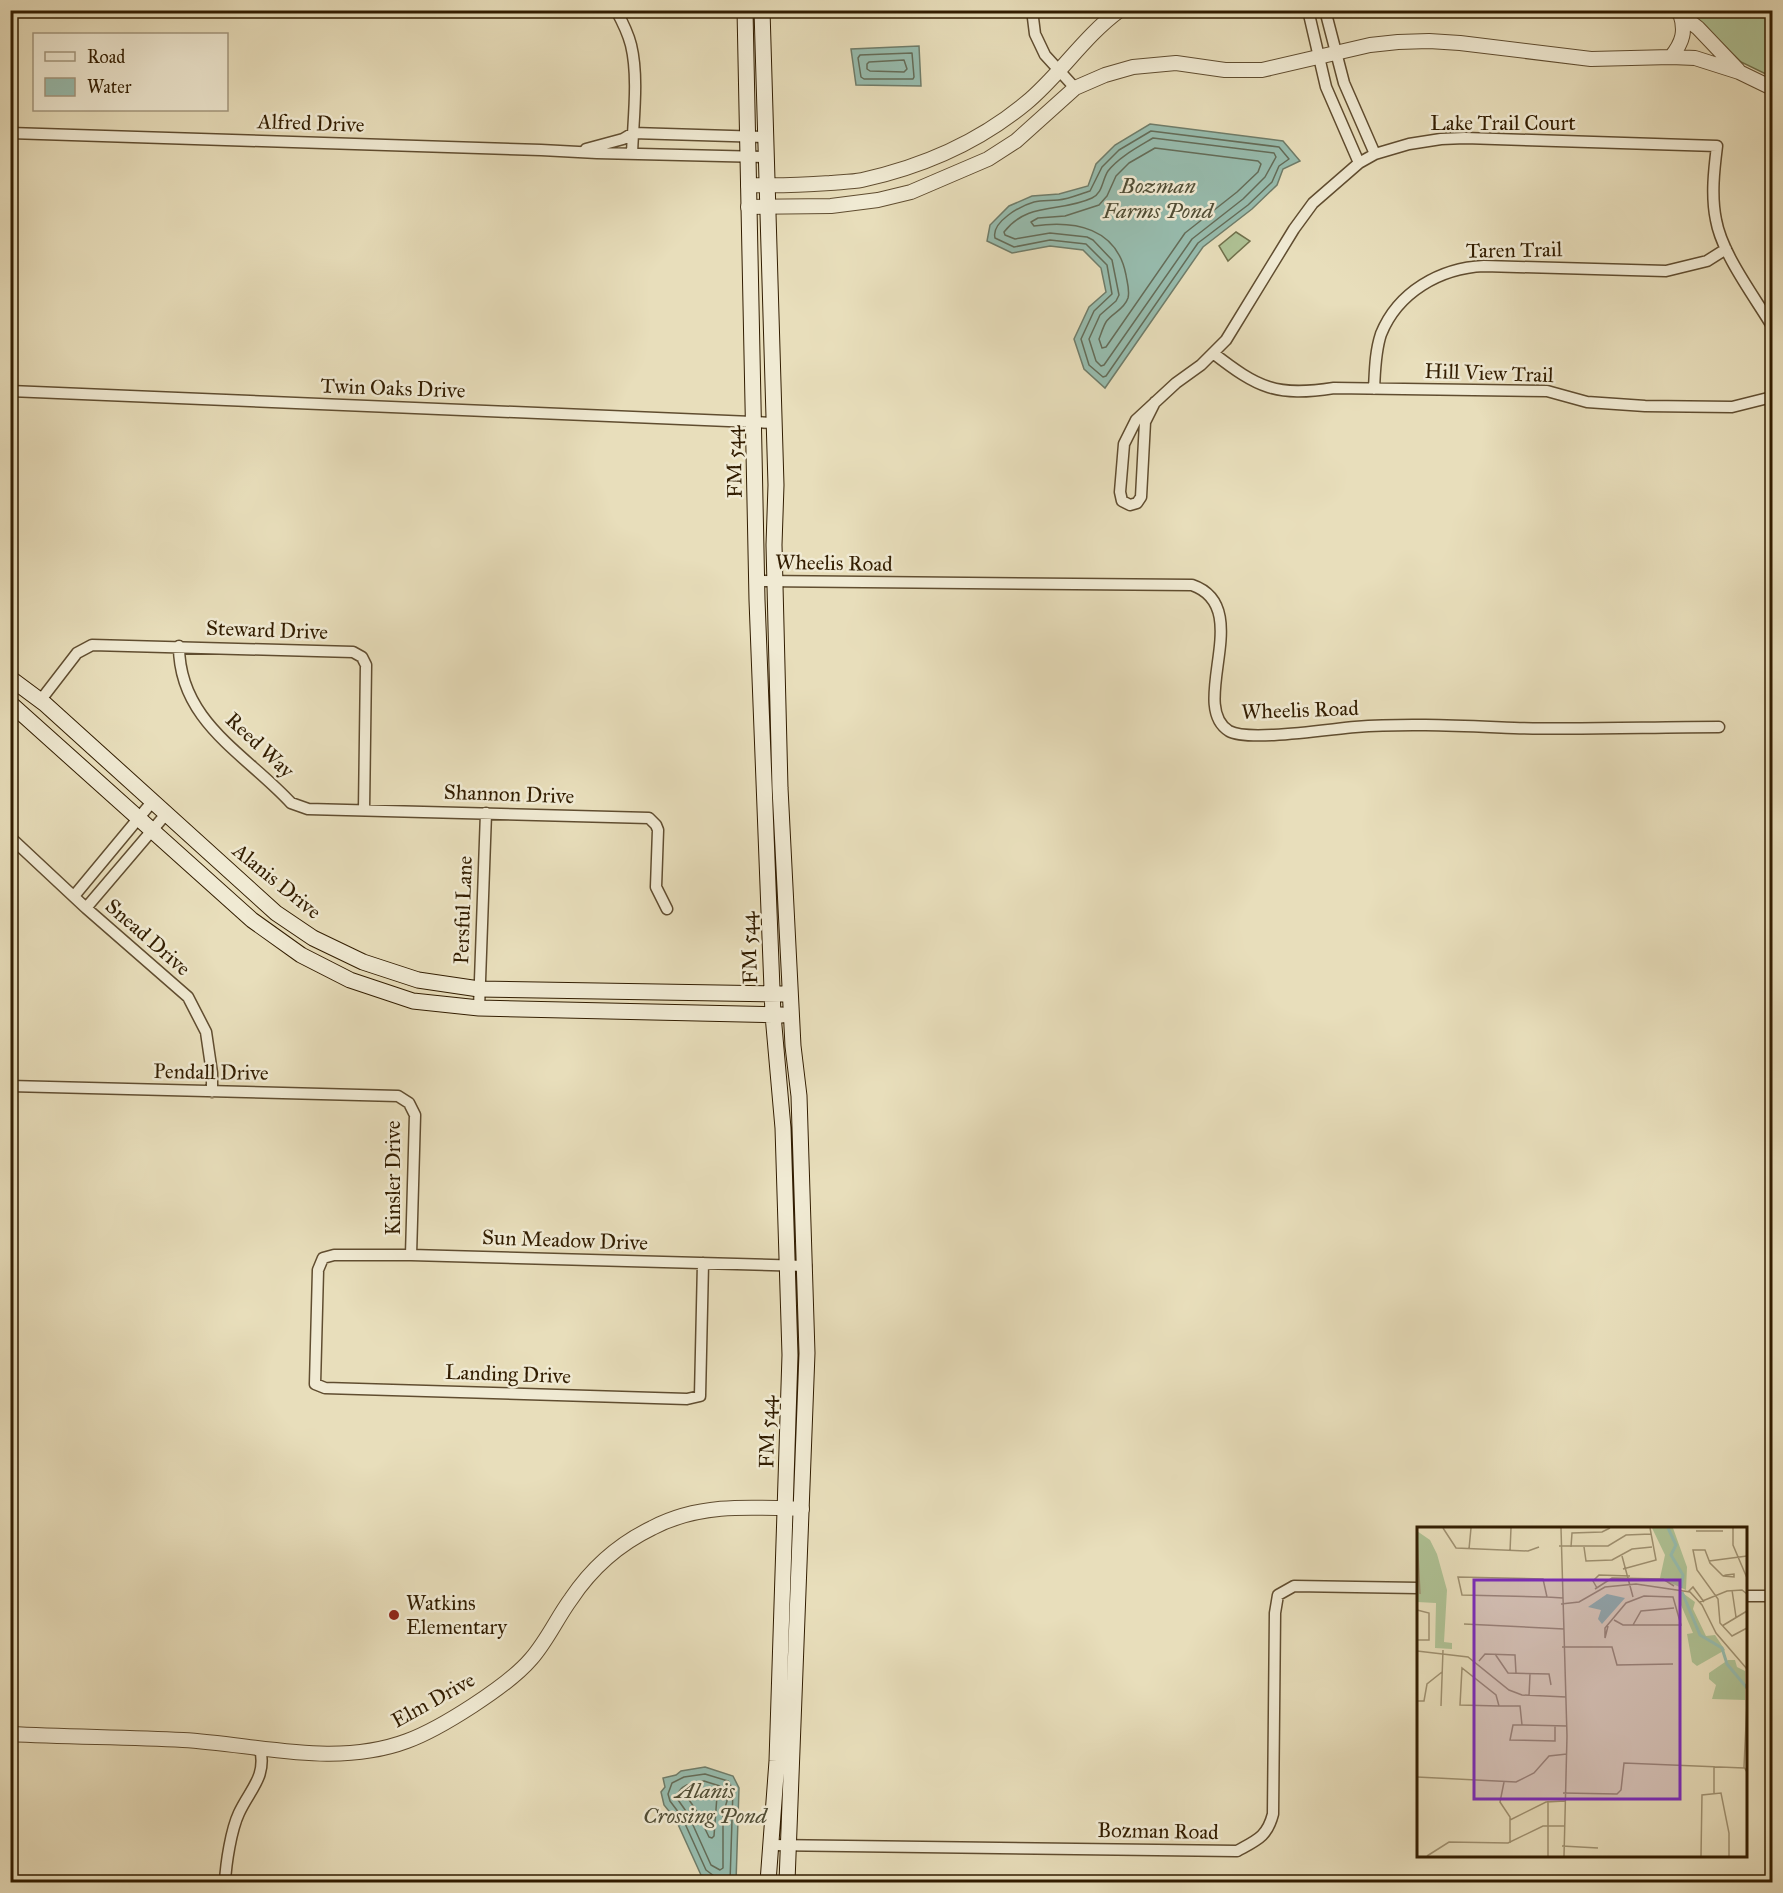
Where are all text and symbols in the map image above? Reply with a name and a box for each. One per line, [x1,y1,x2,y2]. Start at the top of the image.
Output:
legend [33,33,228,111]
text: Road [87,46,125,68]
text: Water [87,76,132,98]
street label: Alfred Drive [256,108,365,138]
street label: Lake Trail Court [1430,110,1576,136]
water label: Bozman Farms Pond [1102,172,1215,224]
street label: Taren Trail [1466,236,1563,264]
street label: Hill View Trail [1424,358,1554,388]
street label: Twin Oaks Drive [320,372,466,404]
street label: FM 544 [720,424,748,498]
street label: Wheelis Road [775,549,893,577]
street label: Steward Drive [205,615,329,645]
street label: Wheelis Road [1241,695,1360,725]
street label: Reed Way [220,707,301,784]
street label: Shannon Drive [443,779,575,809]
street label: Alanis Drive [227,837,327,925]
street label: Persful Lane [448,855,478,965]
street label: Snead Drive [100,893,196,981]
street label: FM 544 [735,910,763,985]
street label: Pendall Drive [153,1058,269,1086]
street label: Kinsler Drive [380,1120,406,1236]
street label: Sun Meadow Drive [481,1224,649,1256]
street label: Landing Drive [444,1359,572,1389]
street label: FM 544 [753,1394,781,1468]
inset map [1417,1527,1747,1857]
place label: Watkins Elementary [406,1590,508,1640]
marker: Watkins Elementary [387,1608,401,1622]
street label: Elm Drive [387,1666,480,1734]
water label: Alanis Crossing Pond [643,1777,768,1829]
street label: Bozman Road [1097,1817,1219,1845]

